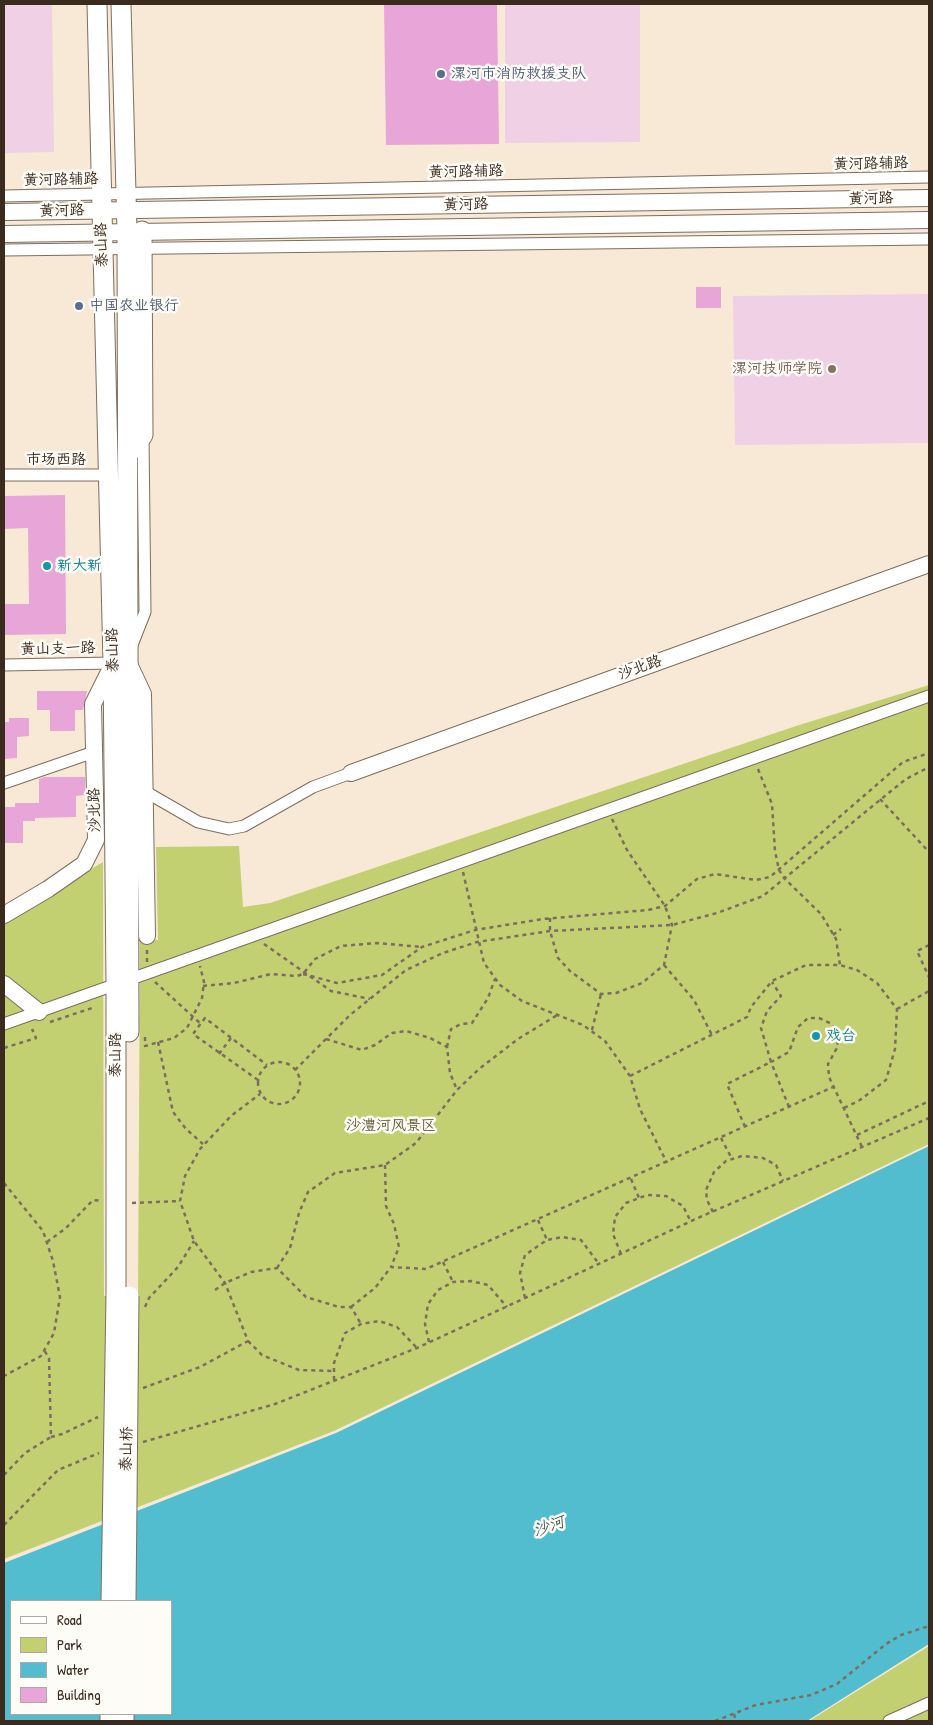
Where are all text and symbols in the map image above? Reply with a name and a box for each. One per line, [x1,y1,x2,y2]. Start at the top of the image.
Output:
place label: 漯河市消防救援支队 [451,65,586,83]
marker: 漯河市消防救援支队 [435,68,447,80]
street label: 黄河路辅路 [833,154,909,174]
street label: 黄河路辅路 [428,162,504,182]
street label: 黄河路辅路 [23,170,99,190]
street label: 黄河路 [848,190,894,208]
street label: 黄河路 [443,196,489,214]
street label: 黄河路 [39,202,85,220]
street label: 泰山路 [92,222,112,268]
place label: 中国农业银行 [89,297,179,315]
marker: 中国农业银行 [73,300,85,312]
place label: 漯河技师学院 [732,360,822,378]
marker: 漯河技师学院 [826,363,838,375]
street label: 市场西路 [26,451,86,469]
place label: 新大新 [57,557,102,575]
marker: 新大新 [41,560,53,572]
street label: 泰山路 [104,627,122,673]
street label: 黄山支一路 [20,639,96,659]
street label: 沙北路 [616,652,664,684]
street label: 沙北路 [86,787,104,833]
place label: 戏台 [826,1027,856,1045]
marker: 戏台 [810,1030,822,1042]
street label: 泰山路 [107,1033,125,1077]
park label: 沙澧河风景区 [346,1117,436,1135]
street label: 泰山桥 [118,1426,136,1472]
water label: 沙河 [531,1513,567,1541]
legend [10,1600,172,1715]
text: Road [57,1609,82,1630]
text: Park [57,1634,82,1655]
text: Water [57,1659,89,1680]
text: Building [57,1684,101,1705]

